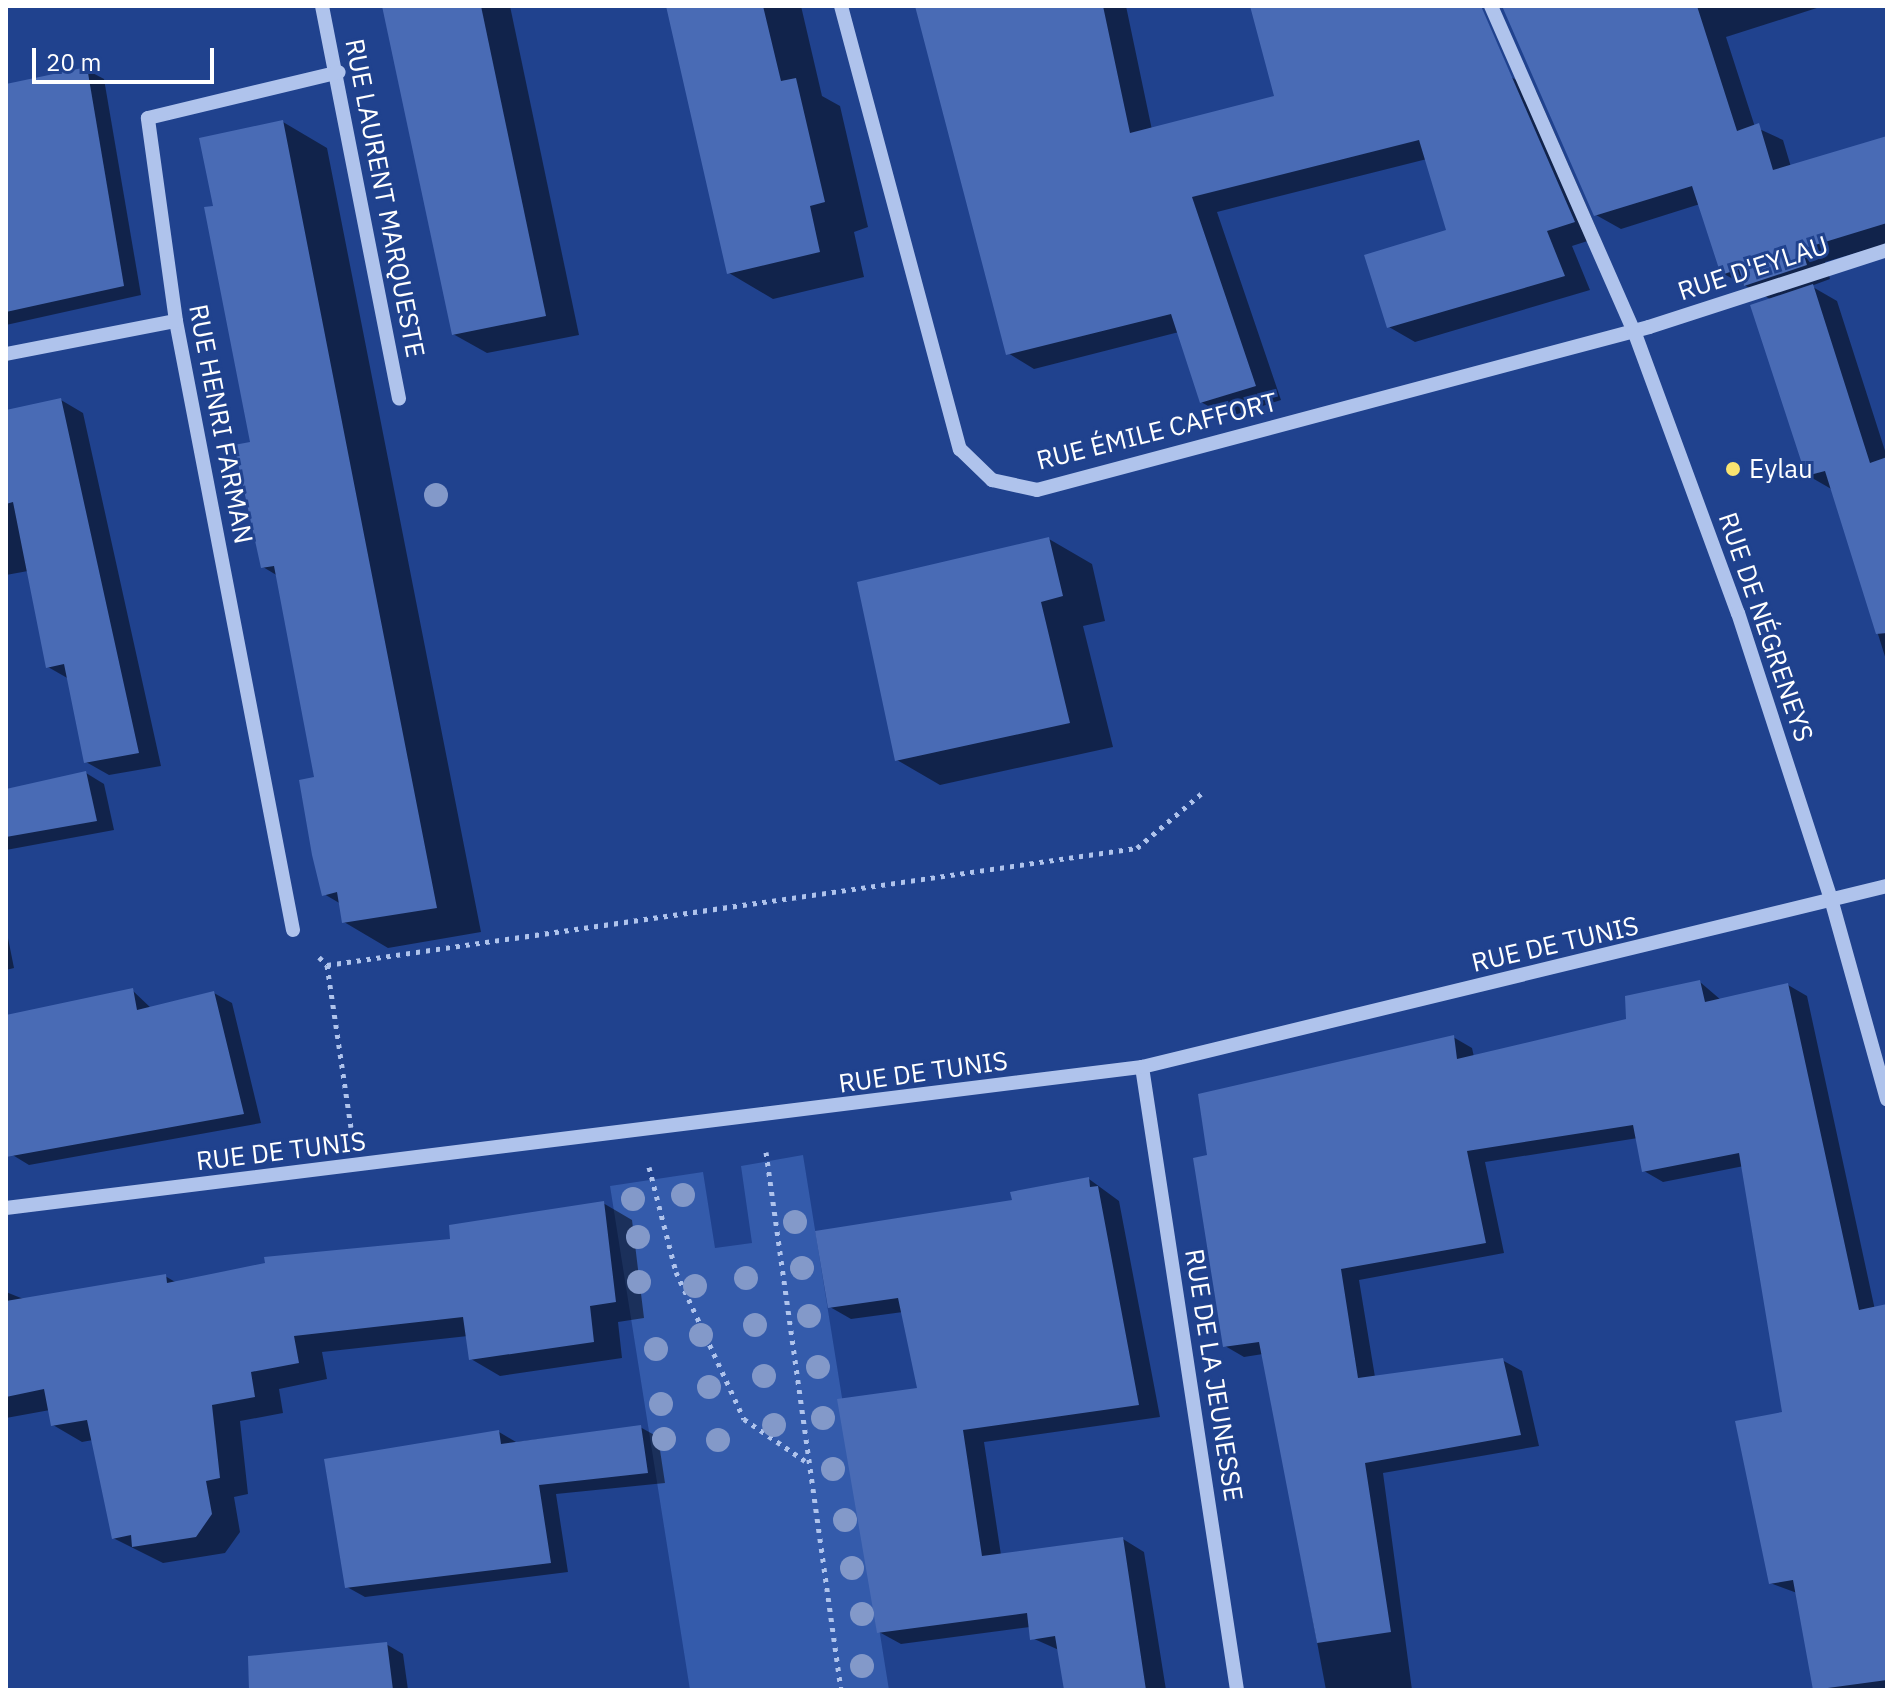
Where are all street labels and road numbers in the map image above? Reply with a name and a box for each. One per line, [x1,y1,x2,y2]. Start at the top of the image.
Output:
street label: RUE LAURENT MARQUESTE [339,36,431,360]
street label: RUE D'EYLAU [1674,229,1832,307]
street label: RUE HENRI FARMAN [182,302,260,546]
street label: RUE ÉMILE CAFFORT [1033,386,1281,476]
street label: RUE DE NÉGRENEYS [1712,508,1820,746]
street label: RUE DE TUNIS [1468,910,1642,978]
street label: RUE DE TUNIS [836,1045,1010,1099]
street label: RUE DE TUNIS [195,1125,367,1177]
street label: RUE DE LA JEUNESSE [1179,1247,1249,1503]

